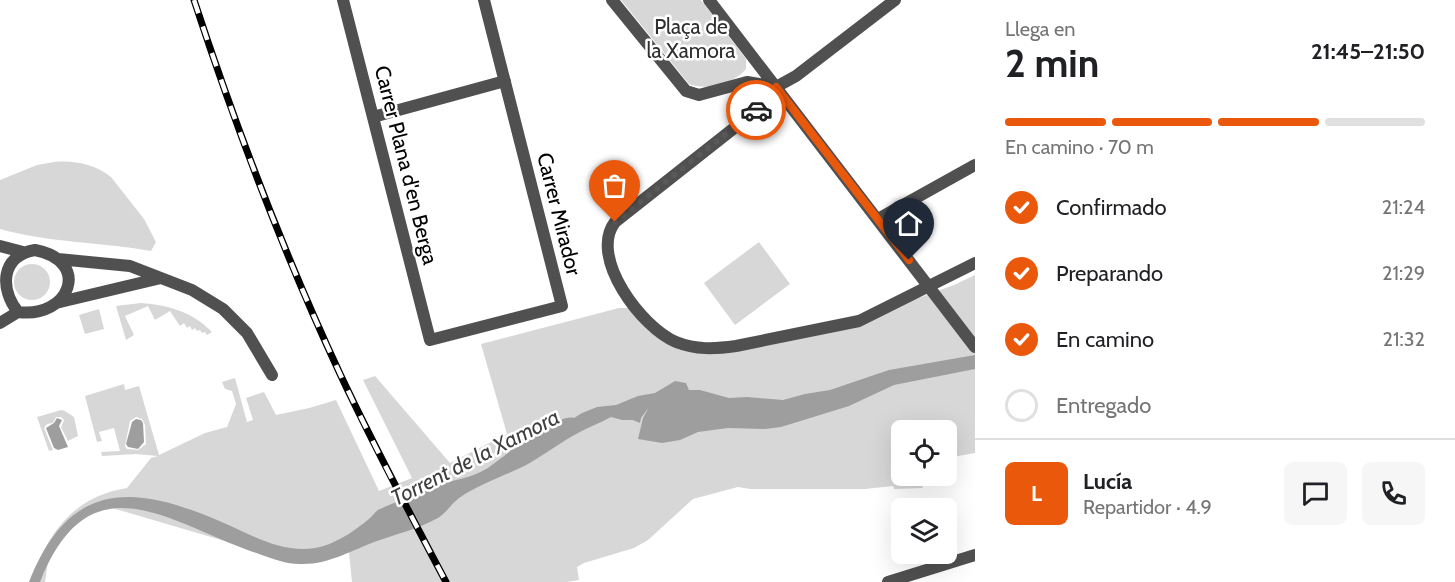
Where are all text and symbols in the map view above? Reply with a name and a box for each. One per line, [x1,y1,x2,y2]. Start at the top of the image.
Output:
park label: Plaça de la Xamora [647,14,735,63]
text: Llega en [1005,17,1075,41]
text: 21:45–21:50 [1311,38,1425,65]
text: 2 min [1005,39,1099,87]
street label: Carrer Plana d'en Berga [370,63,443,267]
courier [726,80,786,140]
icon: car [740,94,773,127]
text: En camino · 70 m [1005,135,1154,159]
street label: Carrer Mirador [532,150,587,278]
pin [589,160,640,222]
icon: bag [598,169,631,202]
icon: check [1005,191,1038,224]
text: Confirmado [1056,194,1167,221]
text: 21:24 [1382,195,1425,219]
pin [883,198,934,260]
icon: home [892,207,925,240]
icon: check [1005,257,1038,290]
text: Preparando [1056,260,1163,287]
text: 21:29 [1382,261,1425,285]
icon: check [1005,323,1038,356]
text: En camino [1056,326,1154,353]
text: 21:32 [1383,327,1425,351]
text: Entregado [1056,392,1151,419]
water label: Torrent de la Xamora [386,403,564,512]
map controls [891,420,957,564]
button: locate [891,420,957,486]
button: chat [1284,462,1347,525]
button: phone [1362,462,1425,525]
text: Lucía [1083,468,1132,495]
text: L [1031,480,1042,507]
text: Repartidor · 4.9 [1083,495,1212,519]
button: layers [891,498,957,564]

